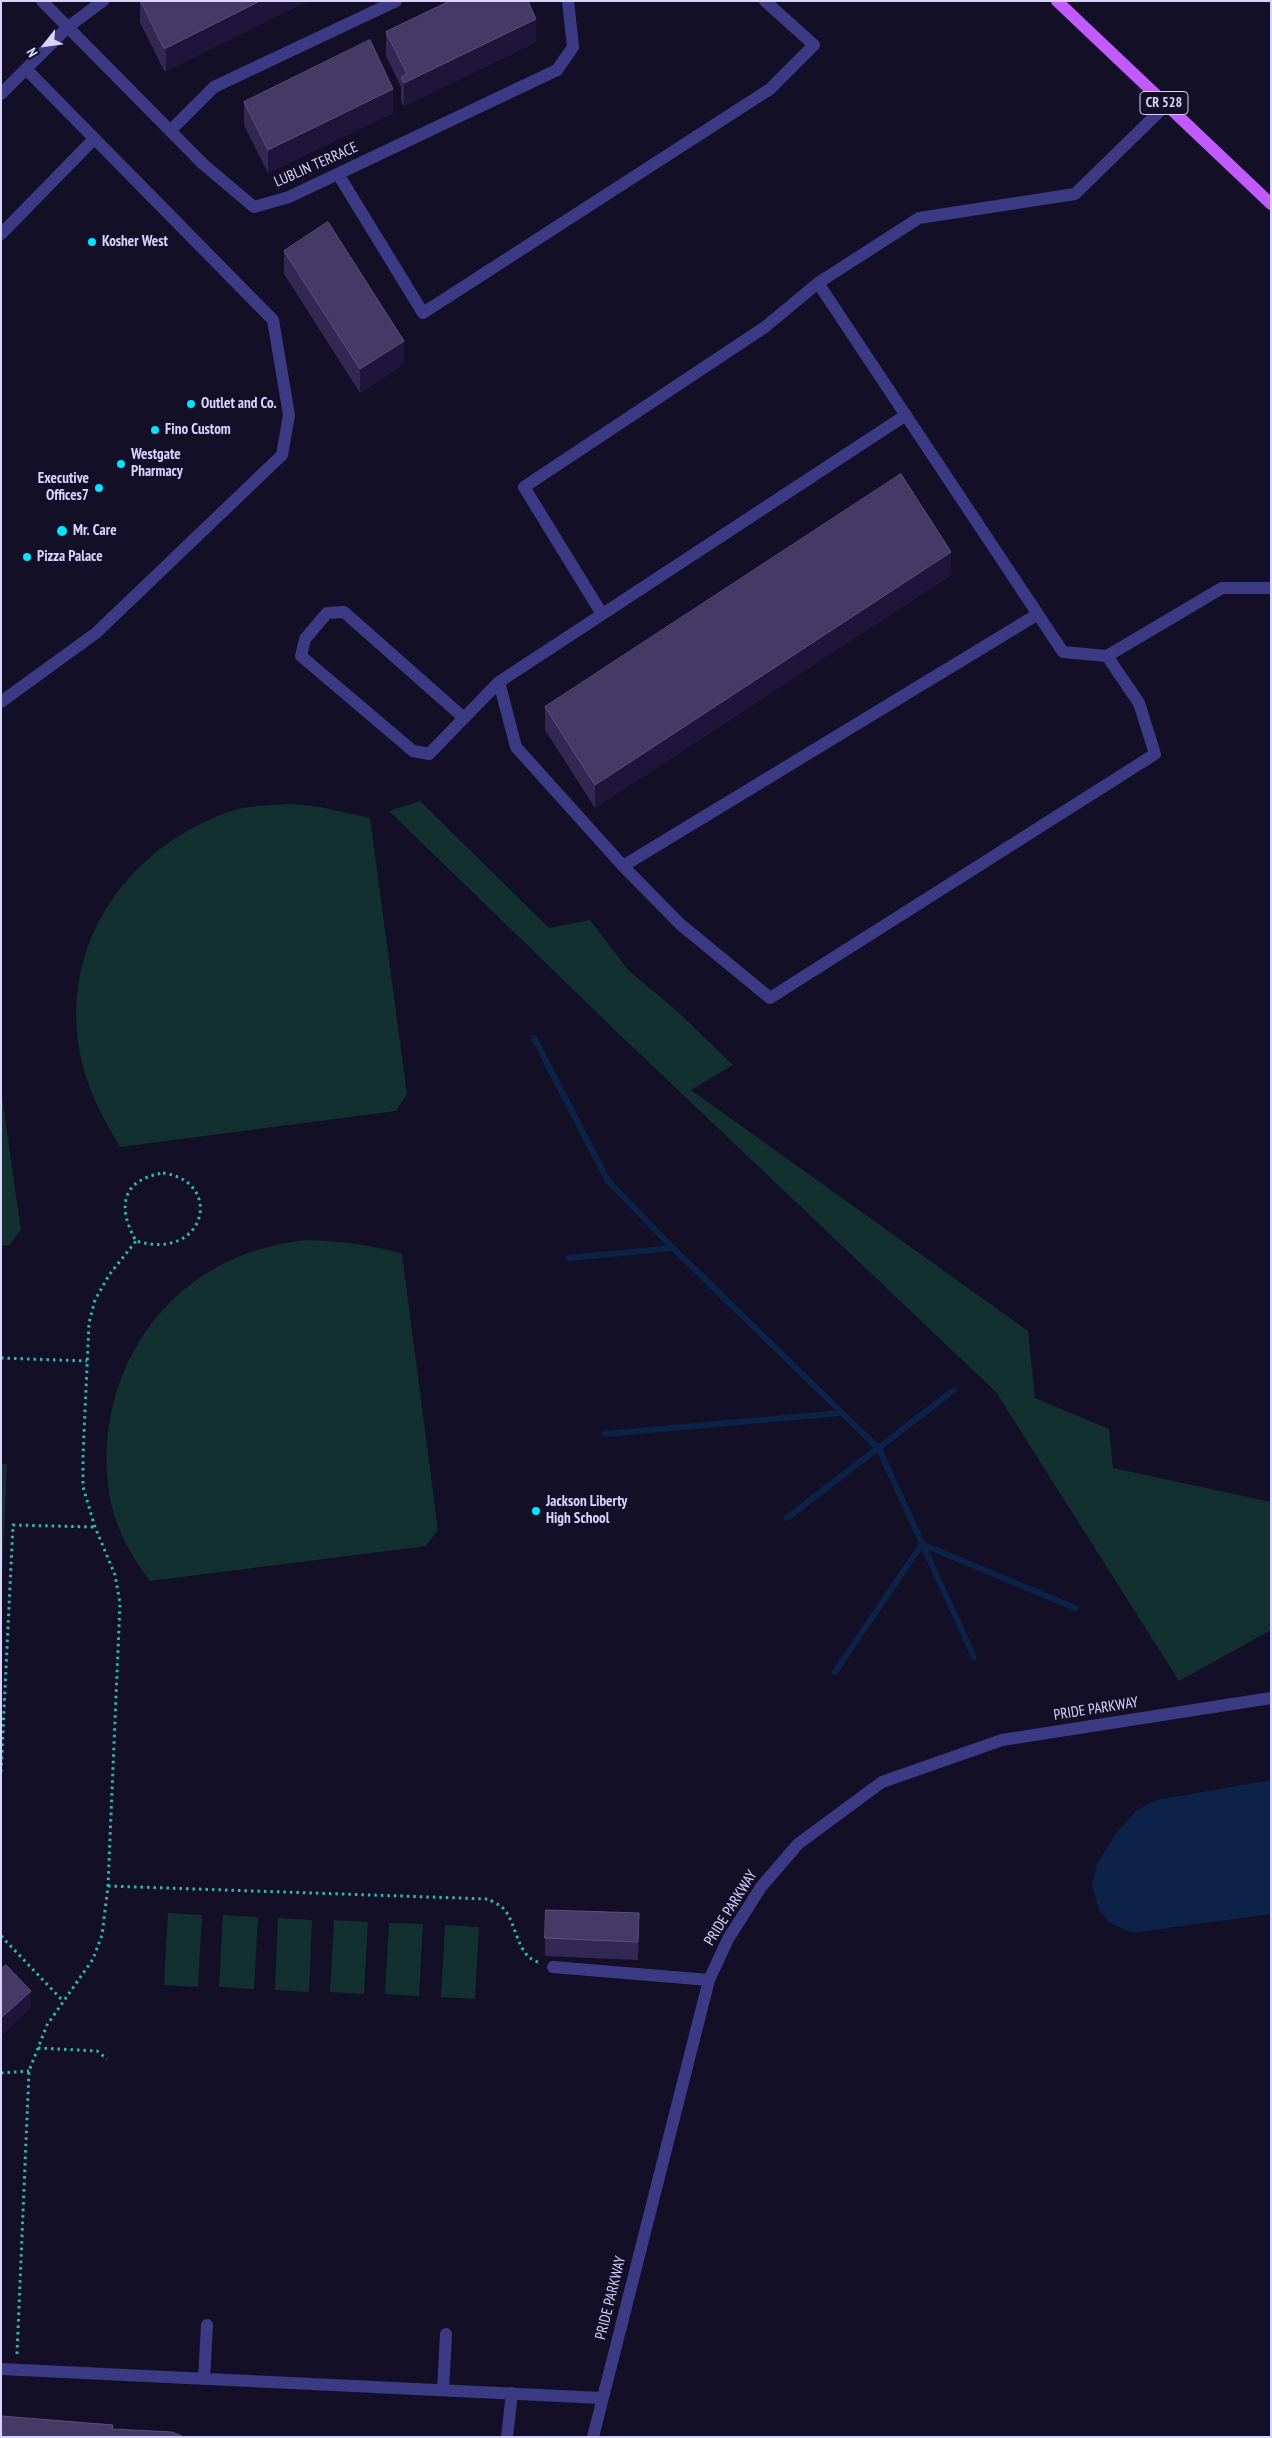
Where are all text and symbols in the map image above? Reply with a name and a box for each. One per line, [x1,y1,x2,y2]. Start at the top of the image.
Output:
north arrow [20,20,70,70]
text: N [22,45,42,60]
road number: CR 528 [1140,92,1188,115]
street label: LUBLIN TERRACE [272,139,360,191]
place label: Kosher West [102,233,168,251]
marker: Kosher West [86,236,98,248]
place label: Outlet and Co. [201,395,277,413]
marker: Outlet and Co. [185,398,197,410]
place label: Fino Custom [165,421,231,439]
marker: Fino Custom [149,424,161,436]
place label: Westgate Pharmacy [131,446,183,481]
marker: Westgate Pharmacy [115,458,127,470]
place label: Executive Offices7 [38,470,89,505]
marker: Executive Offices7 [93,482,105,494]
place label: Mr. Care [73,522,117,540]
marker: Mr. Care [55,524,69,538]
place label: Pizza Palace [37,548,103,566]
marker: Pizza Palace [21,551,33,563]
place label: Jackson Liberty High School [546,1493,627,1528]
marker: Jackson Liberty High School [530,1505,542,1517]
street label: PRIDE PARKWAY [1052,1693,1140,1725]
street label: PRIDE PARKWAY [701,1867,761,1949]
street label: PRIDE PARKWAY [592,2254,630,2342]

